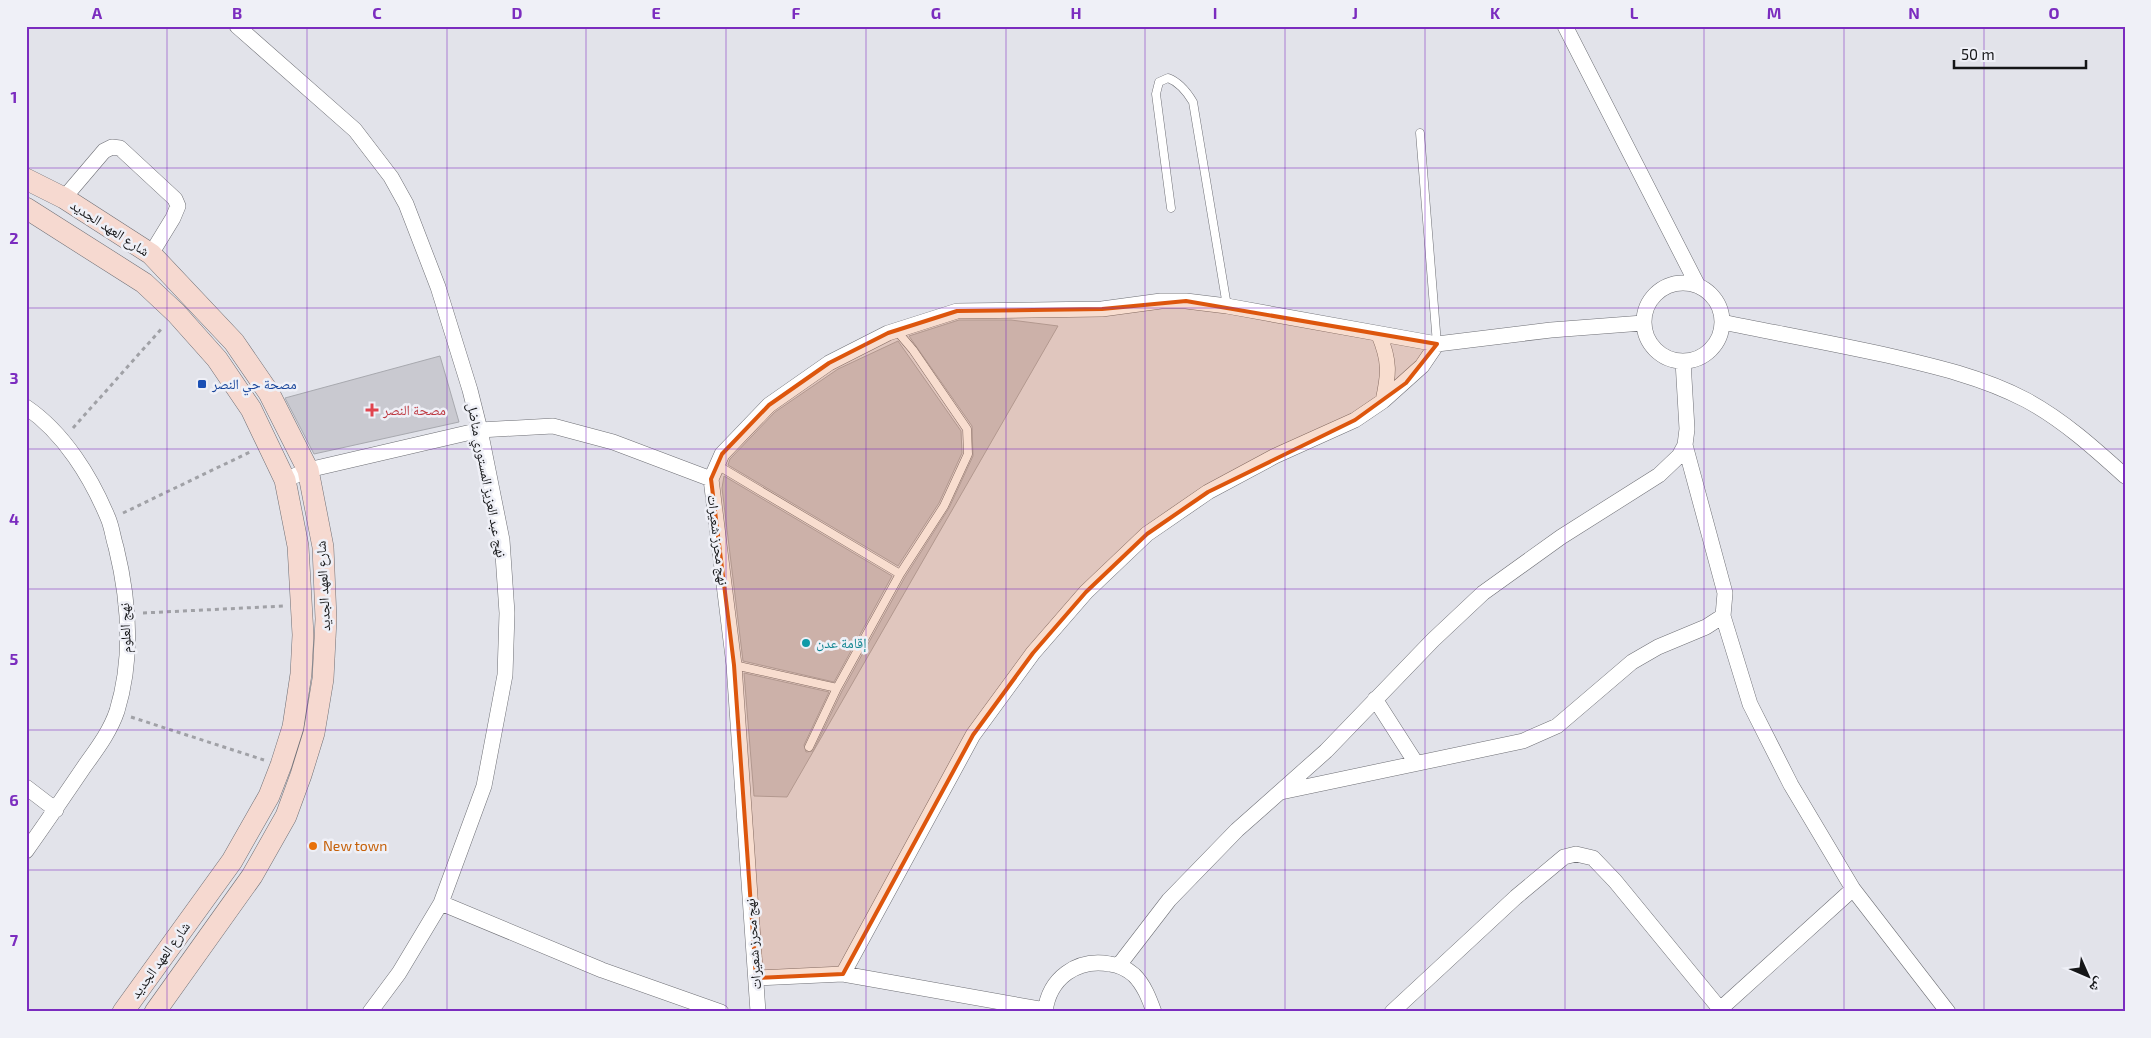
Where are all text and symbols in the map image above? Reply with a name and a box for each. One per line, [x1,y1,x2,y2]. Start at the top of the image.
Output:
text: A [92,3,103,22]
text: B [232,3,242,22]
text: C [372,3,382,22]
text: D [512,3,523,22]
text: E [651,3,661,22]
text: F [792,3,801,22]
text: G [931,3,941,22]
text: H [1070,3,1082,22]
text: I [1213,3,1217,22]
text: J [1352,3,1358,22]
text: K [1490,3,1501,22]
text: L [1630,3,1639,22]
text: M [1767,3,1781,22]
text: N [1908,3,1920,22]
text: O [2048,3,2060,22]
scale bar [1954,38,2086,70]
text: 50 m [1961,45,1995,63]
text: 1 [11,87,17,106]
street label: شارع العهد الجديد [67,196,153,261]
text: 2 [9,228,19,247]
text: 3 [9,368,19,387]
place label: مصحة حي النصر [211,375,297,396]
marker: مصحة حي النصر [196,378,208,390]
place label: مصحة النصر [382,401,446,419]
street label: نهج عبد العزيز المستوري مناضل [461,401,511,560]
marker: مصحة النصر [365,403,379,417]
street label: نهج محرز شعيرات [703,494,733,587]
text: 4 [9,509,19,528]
street label: شارع العهد الجديد [312,540,335,632]
street label: نهج العلوم [115,602,136,654]
place label: إقامة عدن [816,634,867,653]
marker: إقامة عدن [800,637,812,649]
text: 5 [10,649,19,668]
text: 6 [9,790,19,809]
place label: New town [323,837,387,854]
marker: New town [307,840,319,852]
street label: نهج محرز شعيرات [741,898,766,990]
street label: شارع العهد الجديد [126,918,195,1003]
text: 7 [10,930,19,949]
north arrow [2064,950,2114,1000]
text: ش [2085,974,2109,997]

